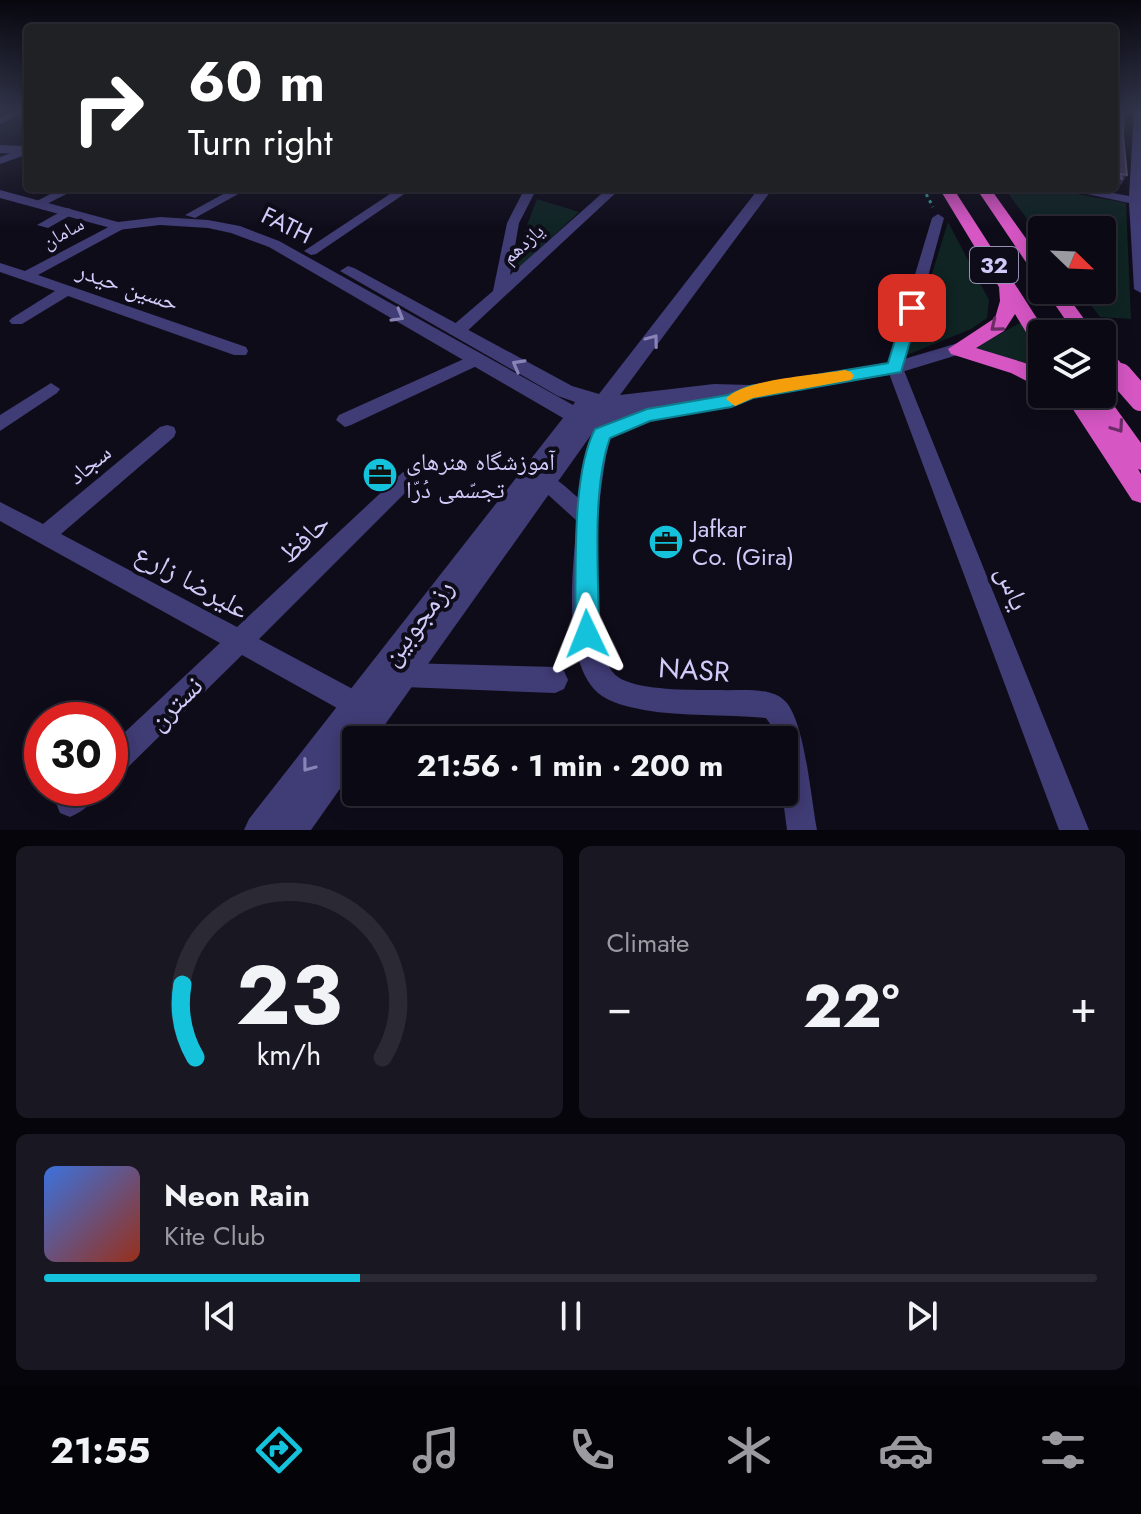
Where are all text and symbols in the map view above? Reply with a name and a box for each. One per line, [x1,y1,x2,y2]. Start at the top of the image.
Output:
text: 60 m [188,41,325,122]
icon: right [56,56,160,160]
text: Turn right [188,116,333,168]
street label: FATH [256,198,318,252]
street label: سامان [37,210,89,256]
north arrow [1028,216,1116,304]
map controls [1028,216,1116,408]
street label: یازدهم [495,217,551,271]
road number: 32 [970,247,1018,283]
street label: حسین حیدر [71,252,184,320]
pin [878,274,946,342]
icon: arrive [890,286,934,330]
one-way arrow [389,306,403,322]
one-way arrow [991,316,1006,330]
button: layers [1028,320,1116,408]
one-way arrow [644,334,658,348]
one-way arrow [513,359,527,375]
one-way arrow [1108,419,1122,433]
street label: سجاد [59,435,119,493]
place label: آموزشگاه هنرهای تجسّمی دُرّا [406,444,556,507]
office icon: آموزشگاه هنرهای تجسّمی دُرّا [361,456,399,494]
street label: حافظ [269,503,339,573]
place label: Jafkar Co. (Gira) [689,511,794,574]
office icon: Jafkar Co. (Gira) [647,523,685,561]
street label: علیرضا زارع [127,533,257,629]
street label: یاس [986,560,1040,616]
street label: رزمجوبین [370,570,464,674]
position arrow [545,592,629,676]
street label: NASR [657,647,731,693]
street label: نسترن [138,666,212,740]
speed limit sign: 30 [24,702,128,806]
text: 21:56 · 1 min · 200 m [417,744,723,787]
one-way arrow [303,757,317,772]
text: Climate [607,924,689,962]
text: 23 [236,935,342,1055]
text: 22° [803,963,899,1050]
text: − [607,975,632,1039]
text: + [1070,975,1097,1039]
text: km/h [257,1034,322,1076]
text: Neon Rain [164,1174,310,1217]
text: Kite Club [164,1217,265,1255]
icon: previous [198,1294,242,1338]
icon: pause [549,1294,593,1338]
icon: next [900,1294,944,1338]
icon: directions [251,1422,307,1478]
icon: music [408,1422,464,1478]
icon: phone [564,1422,620,1478]
icon: climate [721,1422,777,1478]
icon: car [878,1422,934,1478]
icon: filters [1035,1422,1091,1478]
text: 21:55 [50,1424,150,1476]

